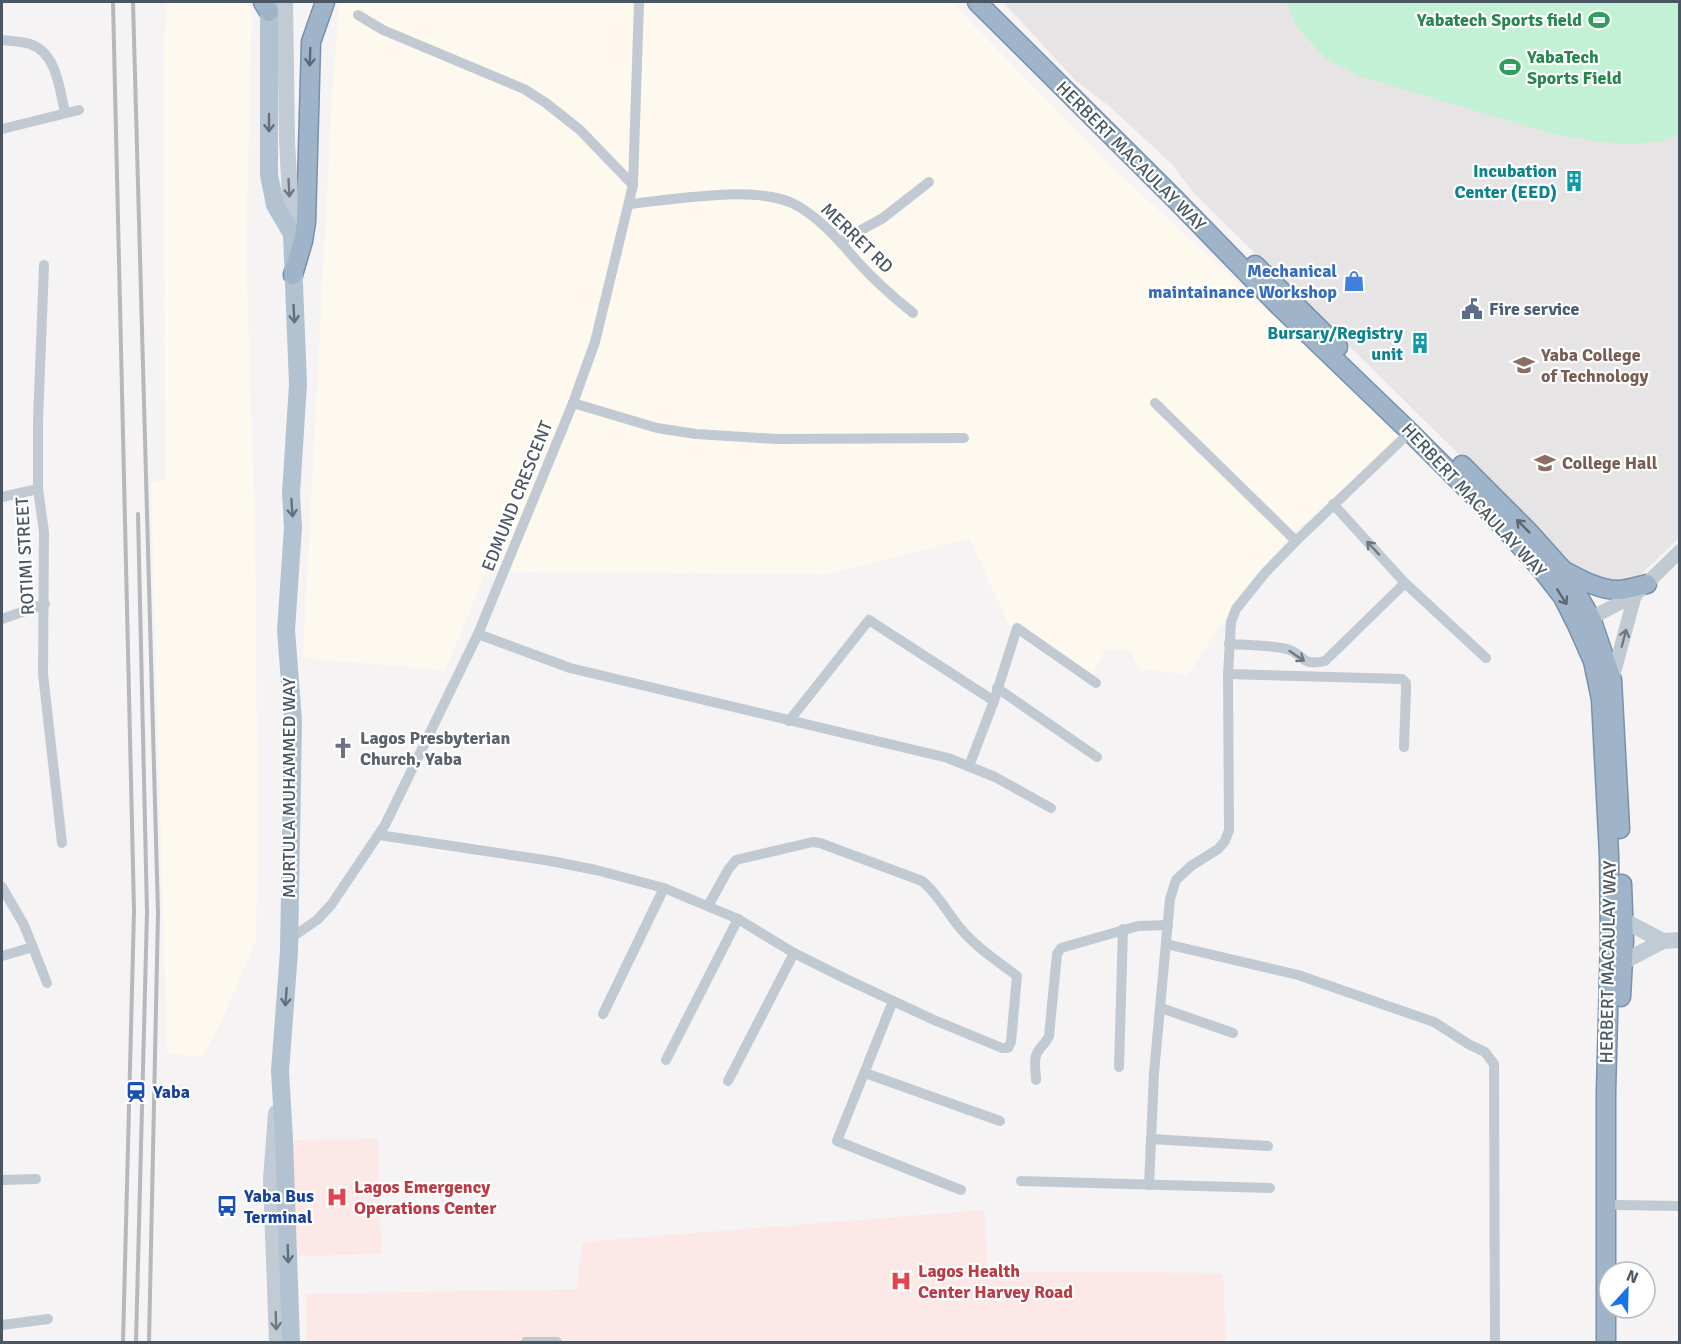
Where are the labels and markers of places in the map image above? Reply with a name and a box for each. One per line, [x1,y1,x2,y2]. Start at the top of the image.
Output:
sports icon: Yabatech Sports field [1587,8,1611,32]
place label: Yabatech Sports field [1416,9,1582,31]
place label: YabaTech Sports Field [1526,46,1622,89]
sports icon: YabaTech Sports Field [1498,55,1522,79]
place label: Incubation Center (EED) [1455,160,1557,203]
building icon: Incubation Center (EED) [1562,169,1586,193]
place label: Mechanical maintainance Workshop [1148,260,1337,303]
shop icon: Mechanical maintainance Workshop [1342,269,1366,293]
public building icon: Fire service [1460,297,1484,321]
place label: Fire service [1489,298,1580,320]
place label: Bursary/Registry unit [1267,322,1403,365]
building icon: Bursary/Registry unit [1408,331,1432,355]
place label: Yaba College of Technology [1540,344,1648,387]
school or university icon: Yaba College of Technology [1512,353,1536,377]
school or university icon: College Hall [1533,451,1557,475]
place label: College Hall [1562,452,1658,474]
place label: Lagos Presbyterian Church, Yaba [360,727,510,770]
church icon: Lagos Presbyterian Church, Yaba [331,736,355,760]
station icon: Yaba [124,1080,148,1104]
place label: Yaba [152,1081,190,1103]
place label: Lagos Emergency Operations Center [354,1176,497,1219]
place label: Yaba Bus Terminal [243,1185,314,1228]
hospital icon: Lagos Emergency Operations Center [325,1185,349,1209]
bus stop icon: Yaba Bus Terminal [215,1194,239,1218]
place label: Lagos Health Center Harvey Road [918,1260,1073,1303]
hospital icon: Lagos Health Center Harvey Road [889,1269,913,1293]

